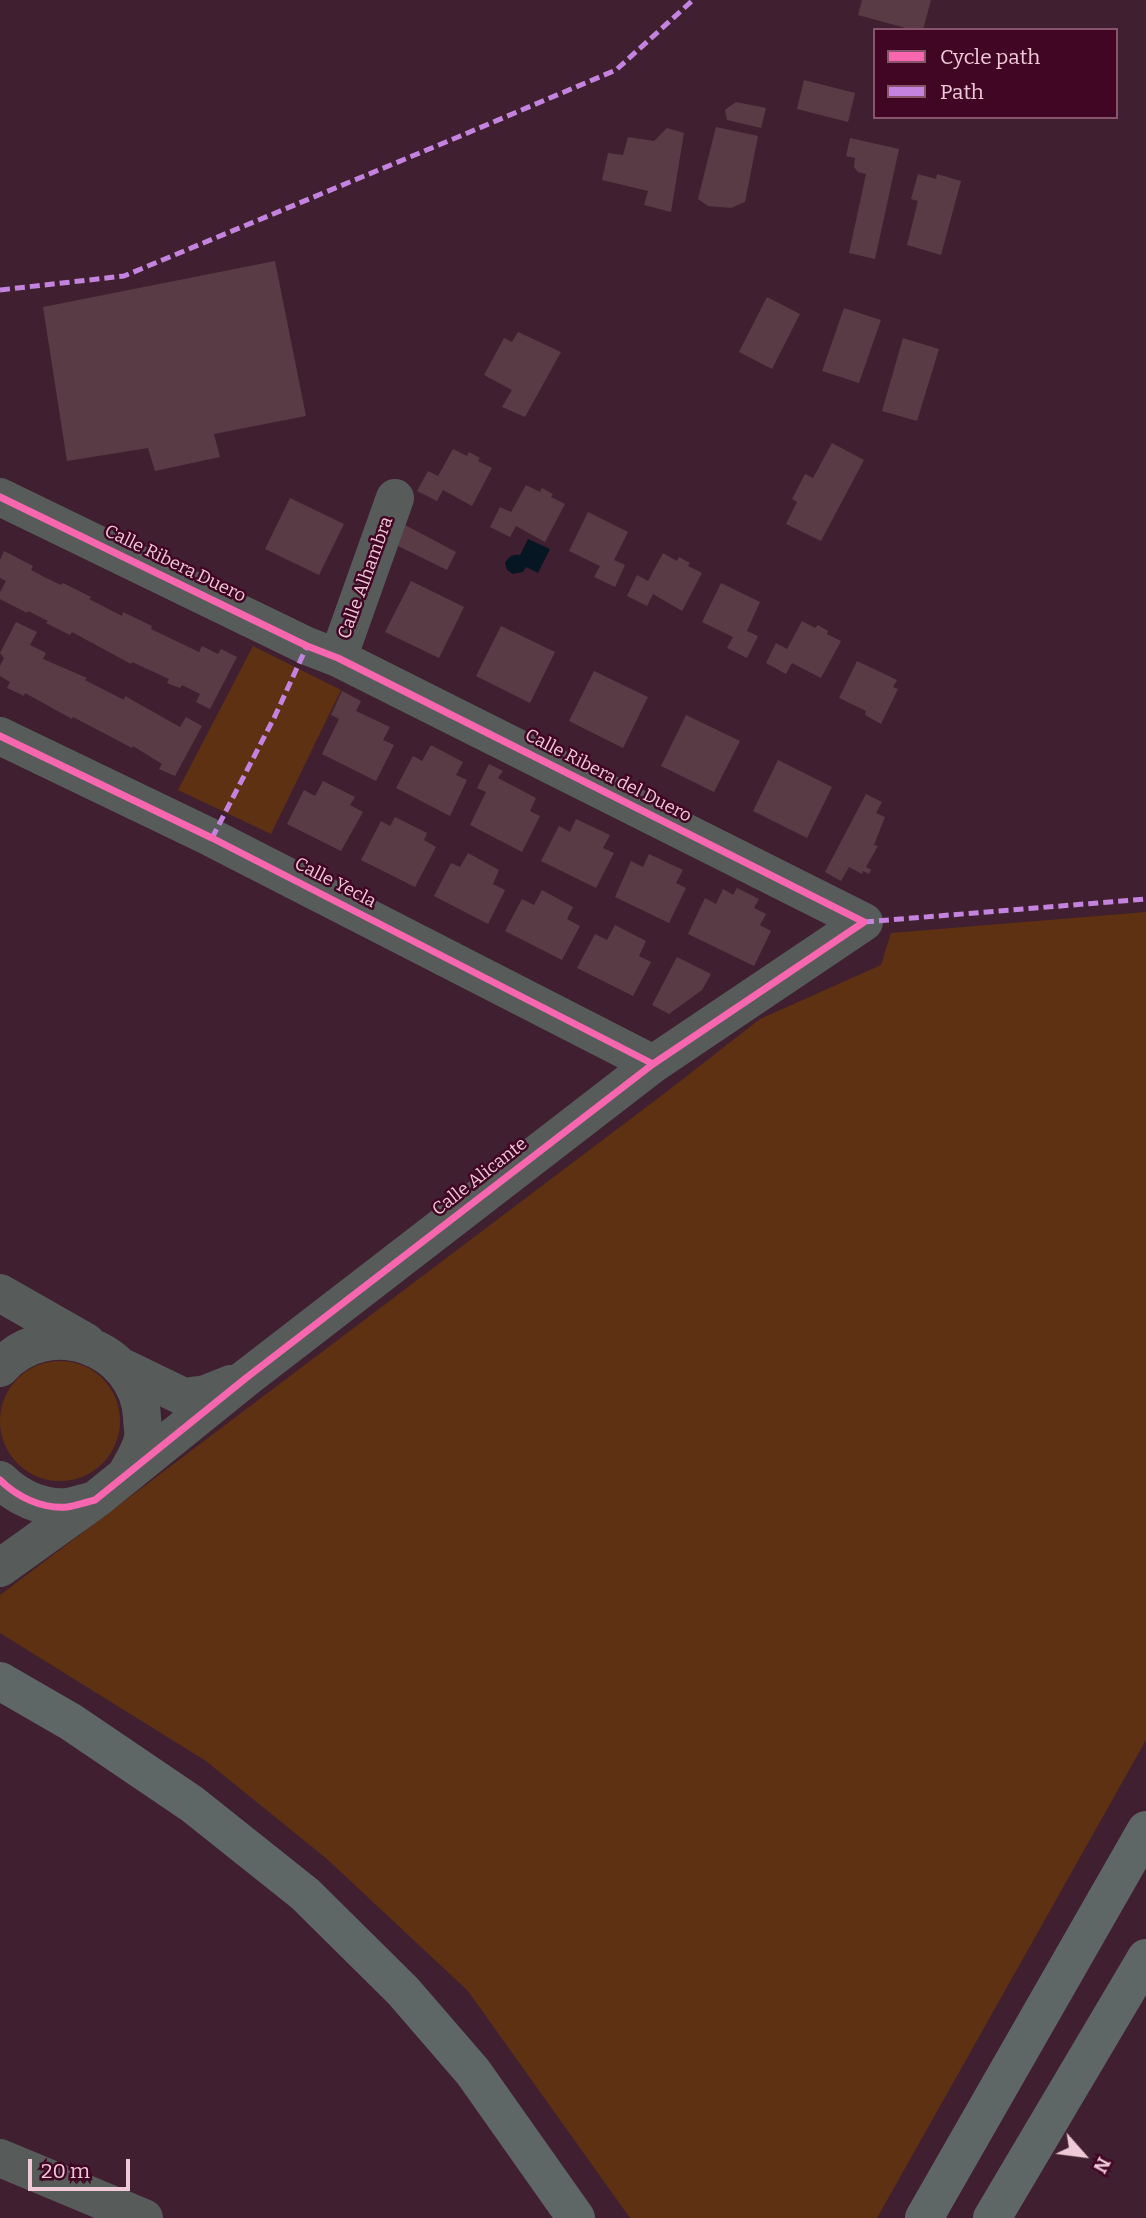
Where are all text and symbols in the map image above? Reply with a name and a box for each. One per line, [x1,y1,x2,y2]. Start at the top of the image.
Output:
legend [873,28,1118,119]
text: Cycle path [940,44,1040,70]
text: Path [940,79,984,105]
street label: Calle Alhambra [334,514,398,642]
street label: Calle Ribera Duero [101,520,249,608]
street label: Calle Ribera del Duero [521,725,695,827]
street label: Calle Yecla [291,853,379,913]
street label: Calle Alicante [428,1133,532,1221]
north arrow [1048,2120,1118,2190]
scale bar [32,2144,133,2188]
text: N [1088,2153,1116,2177]
text: 20 m [41,2158,90,2184]

